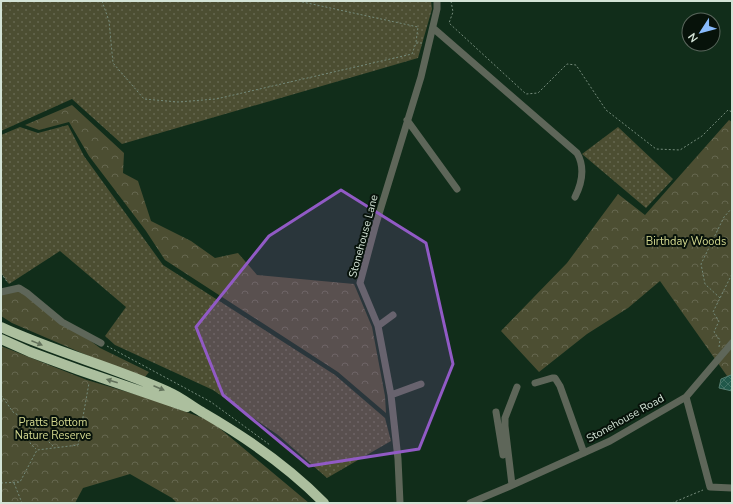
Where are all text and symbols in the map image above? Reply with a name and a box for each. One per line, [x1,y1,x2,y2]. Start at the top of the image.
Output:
north arrow [681,12,721,52]
text: N [685,30,702,45]
street label: Stonehouse Lane [345,193,382,279]
park label: Birthday Woods [646,234,726,249]
one-way arrow [31,340,43,346]
one-way arrow [106,378,118,384]
one-way arrow [153,385,165,391]
street label: Stonehouse Road [584,391,667,446]
park label: Pratts Bottom Nature Reserve [15,415,91,443]

